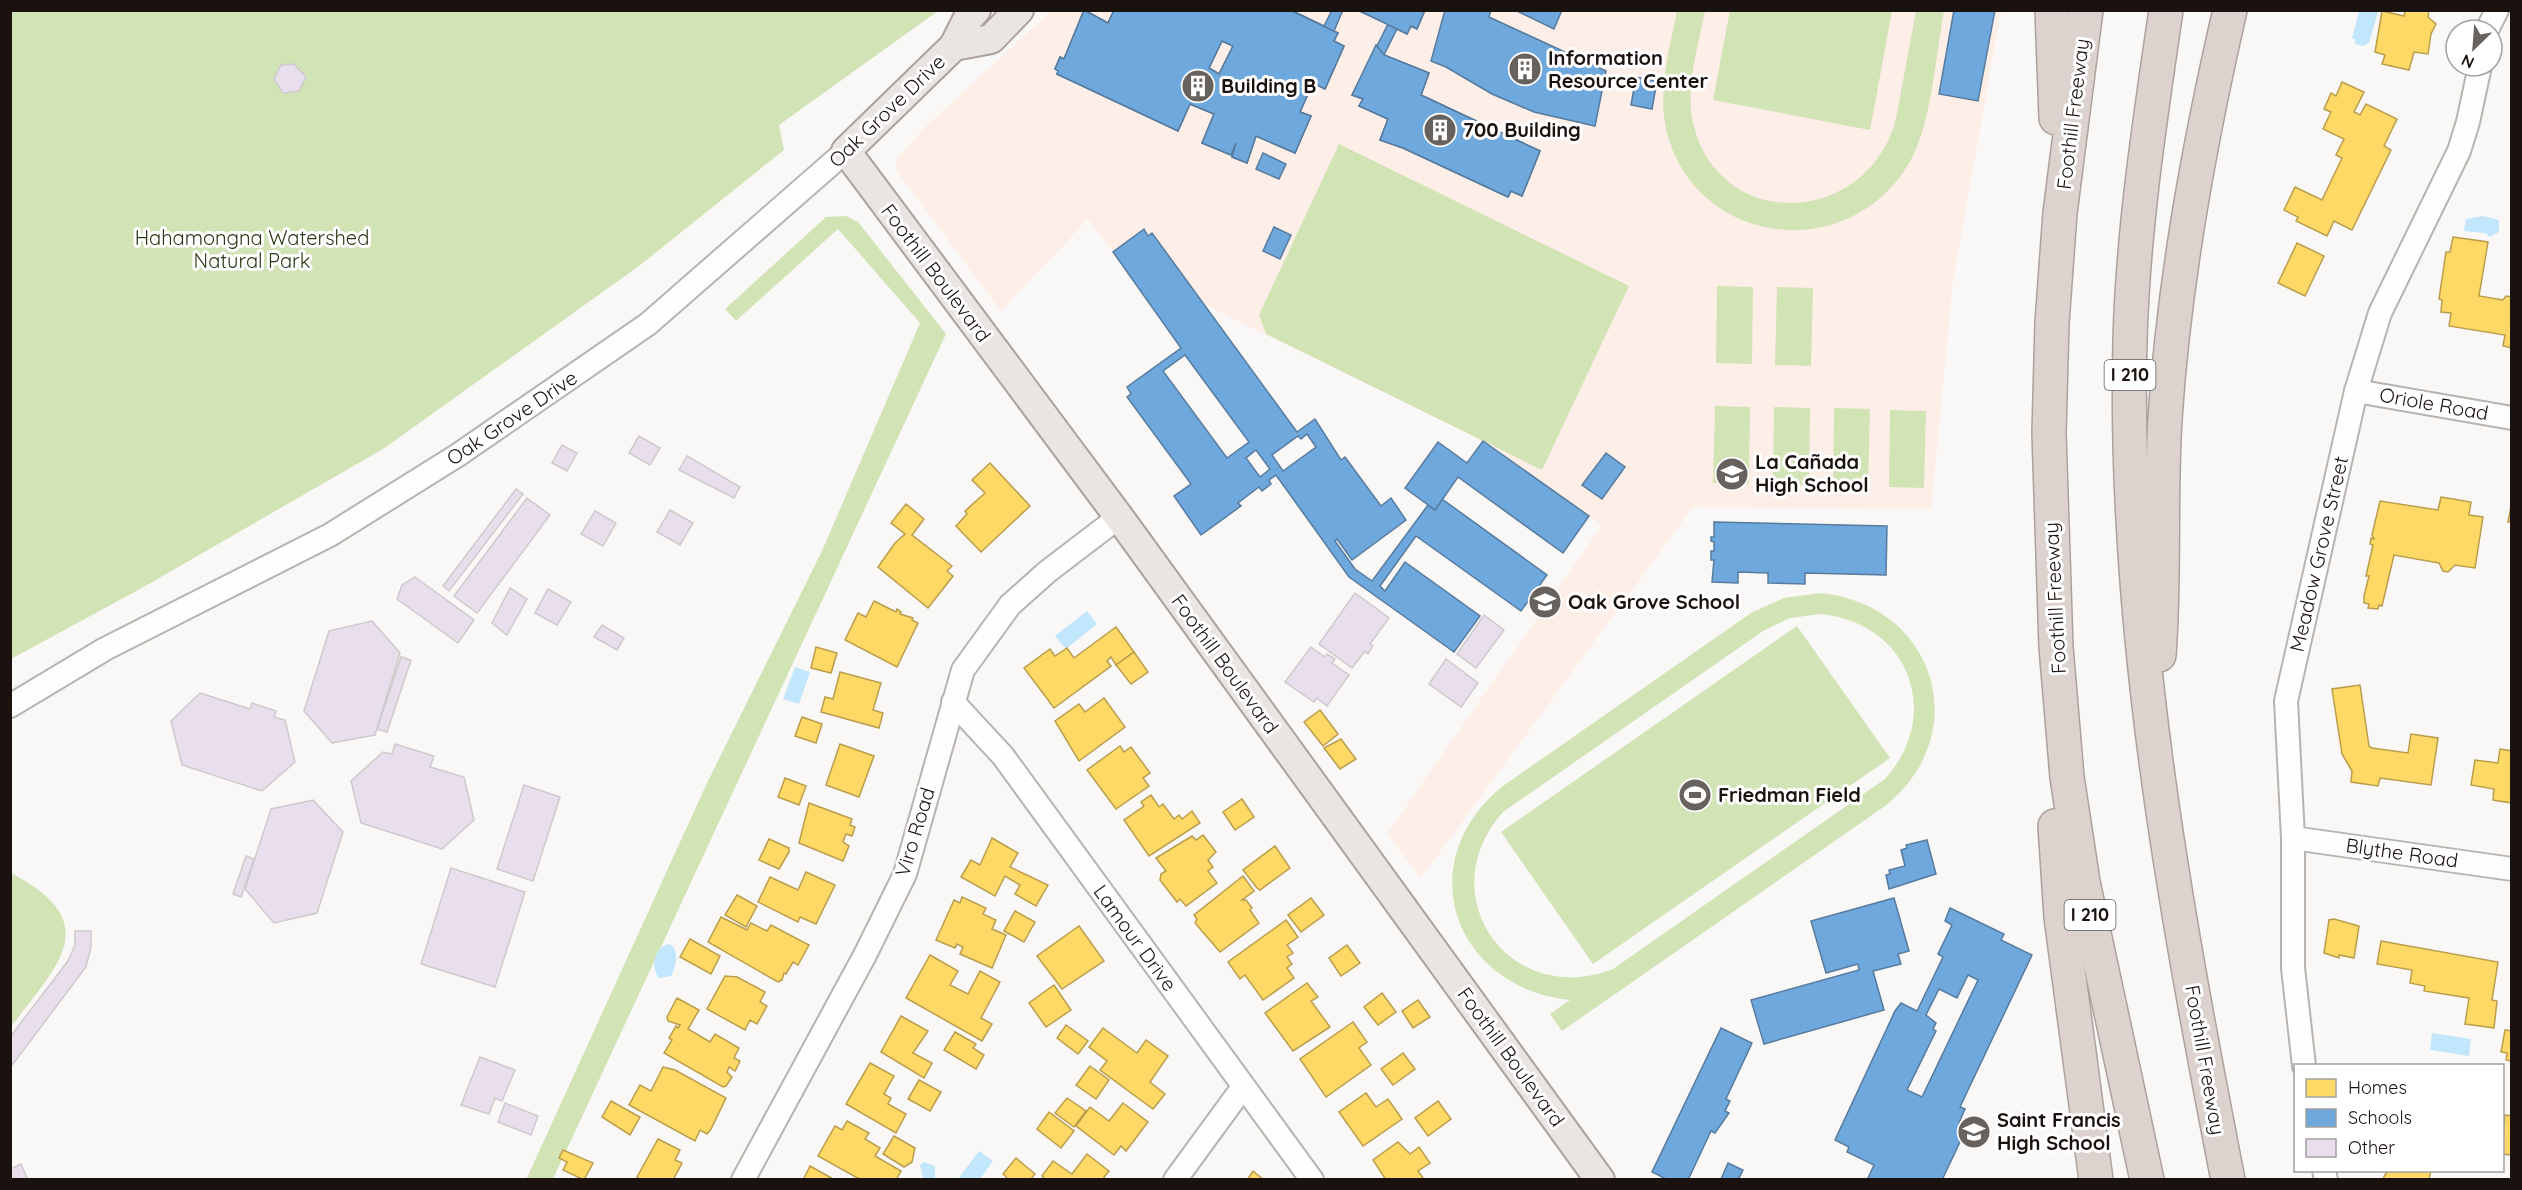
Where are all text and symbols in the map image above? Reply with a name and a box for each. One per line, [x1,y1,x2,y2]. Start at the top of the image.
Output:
north arrow [2444,18,2504,78]
street label: Foothill Freeway [2051,37,2094,191]
place label: Information Resource Center [1548,45,1708,93]
street label: Oak Grove Drive [823,49,950,172]
text: N [2458,50,2477,73]
building icon: Information Resource Center [1507,51,1543,87]
building icon: Building B [1180,68,1216,104]
place label: Building B [1221,73,1316,98]
building icon: 700 Building [1422,112,1458,148]
place label: 700 Building [1463,117,1581,142]
street label: Foothill Boulevard [876,199,996,347]
park label: Hahamongna Watershed Natural Park [135,225,369,273]
road number: I 210 [2104,360,2156,390]
street label: Oak Grove Drive [442,365,582,470]
street label: Oriole Road [2378,382,2491,425]
place label: La Cañada High School [1755,449,1869,497]
street label: Meadow Grove Street [2284,454,2353,654]
school or university icon: La Cañada High School [1714,456,1750,492]
street label: Foothill Freeway [2038,522,2071,675]
school or university icon: Oak Grove School [1527,584,1563,620]
street label: Foothill Boulevard [1166,589,1284,738]
place label: Oak Grove School [1568,589,1740,614]
sports icon: Friedman Field [1677,777,1713,813]
place label: Friedman Field [1718,782,1861,807]
street label: Viro Road [889,784,940,879]
street label: Blythe Road [2344,832,2460,873]
street label: Lamour Drive [1088,879,1182,996]
road number: I 210 [2064,900,2116,930]
street label: Foothill Boulevard [1452,982,1570,1131]
street label: Foothill Freeway [2180,983,2231,1137]
legend [2294,1064,2504,1172]
text: Homes [2348,1076,2407,1099]
text: Schools [2348,1106,2412,1129]
place label: Saint Francis High School [1997,1107,2121,1155]
school or university icon: Saint Francis High School [1956,1114,1992,1150]
text: Other [2348,1136,2395,1159]

